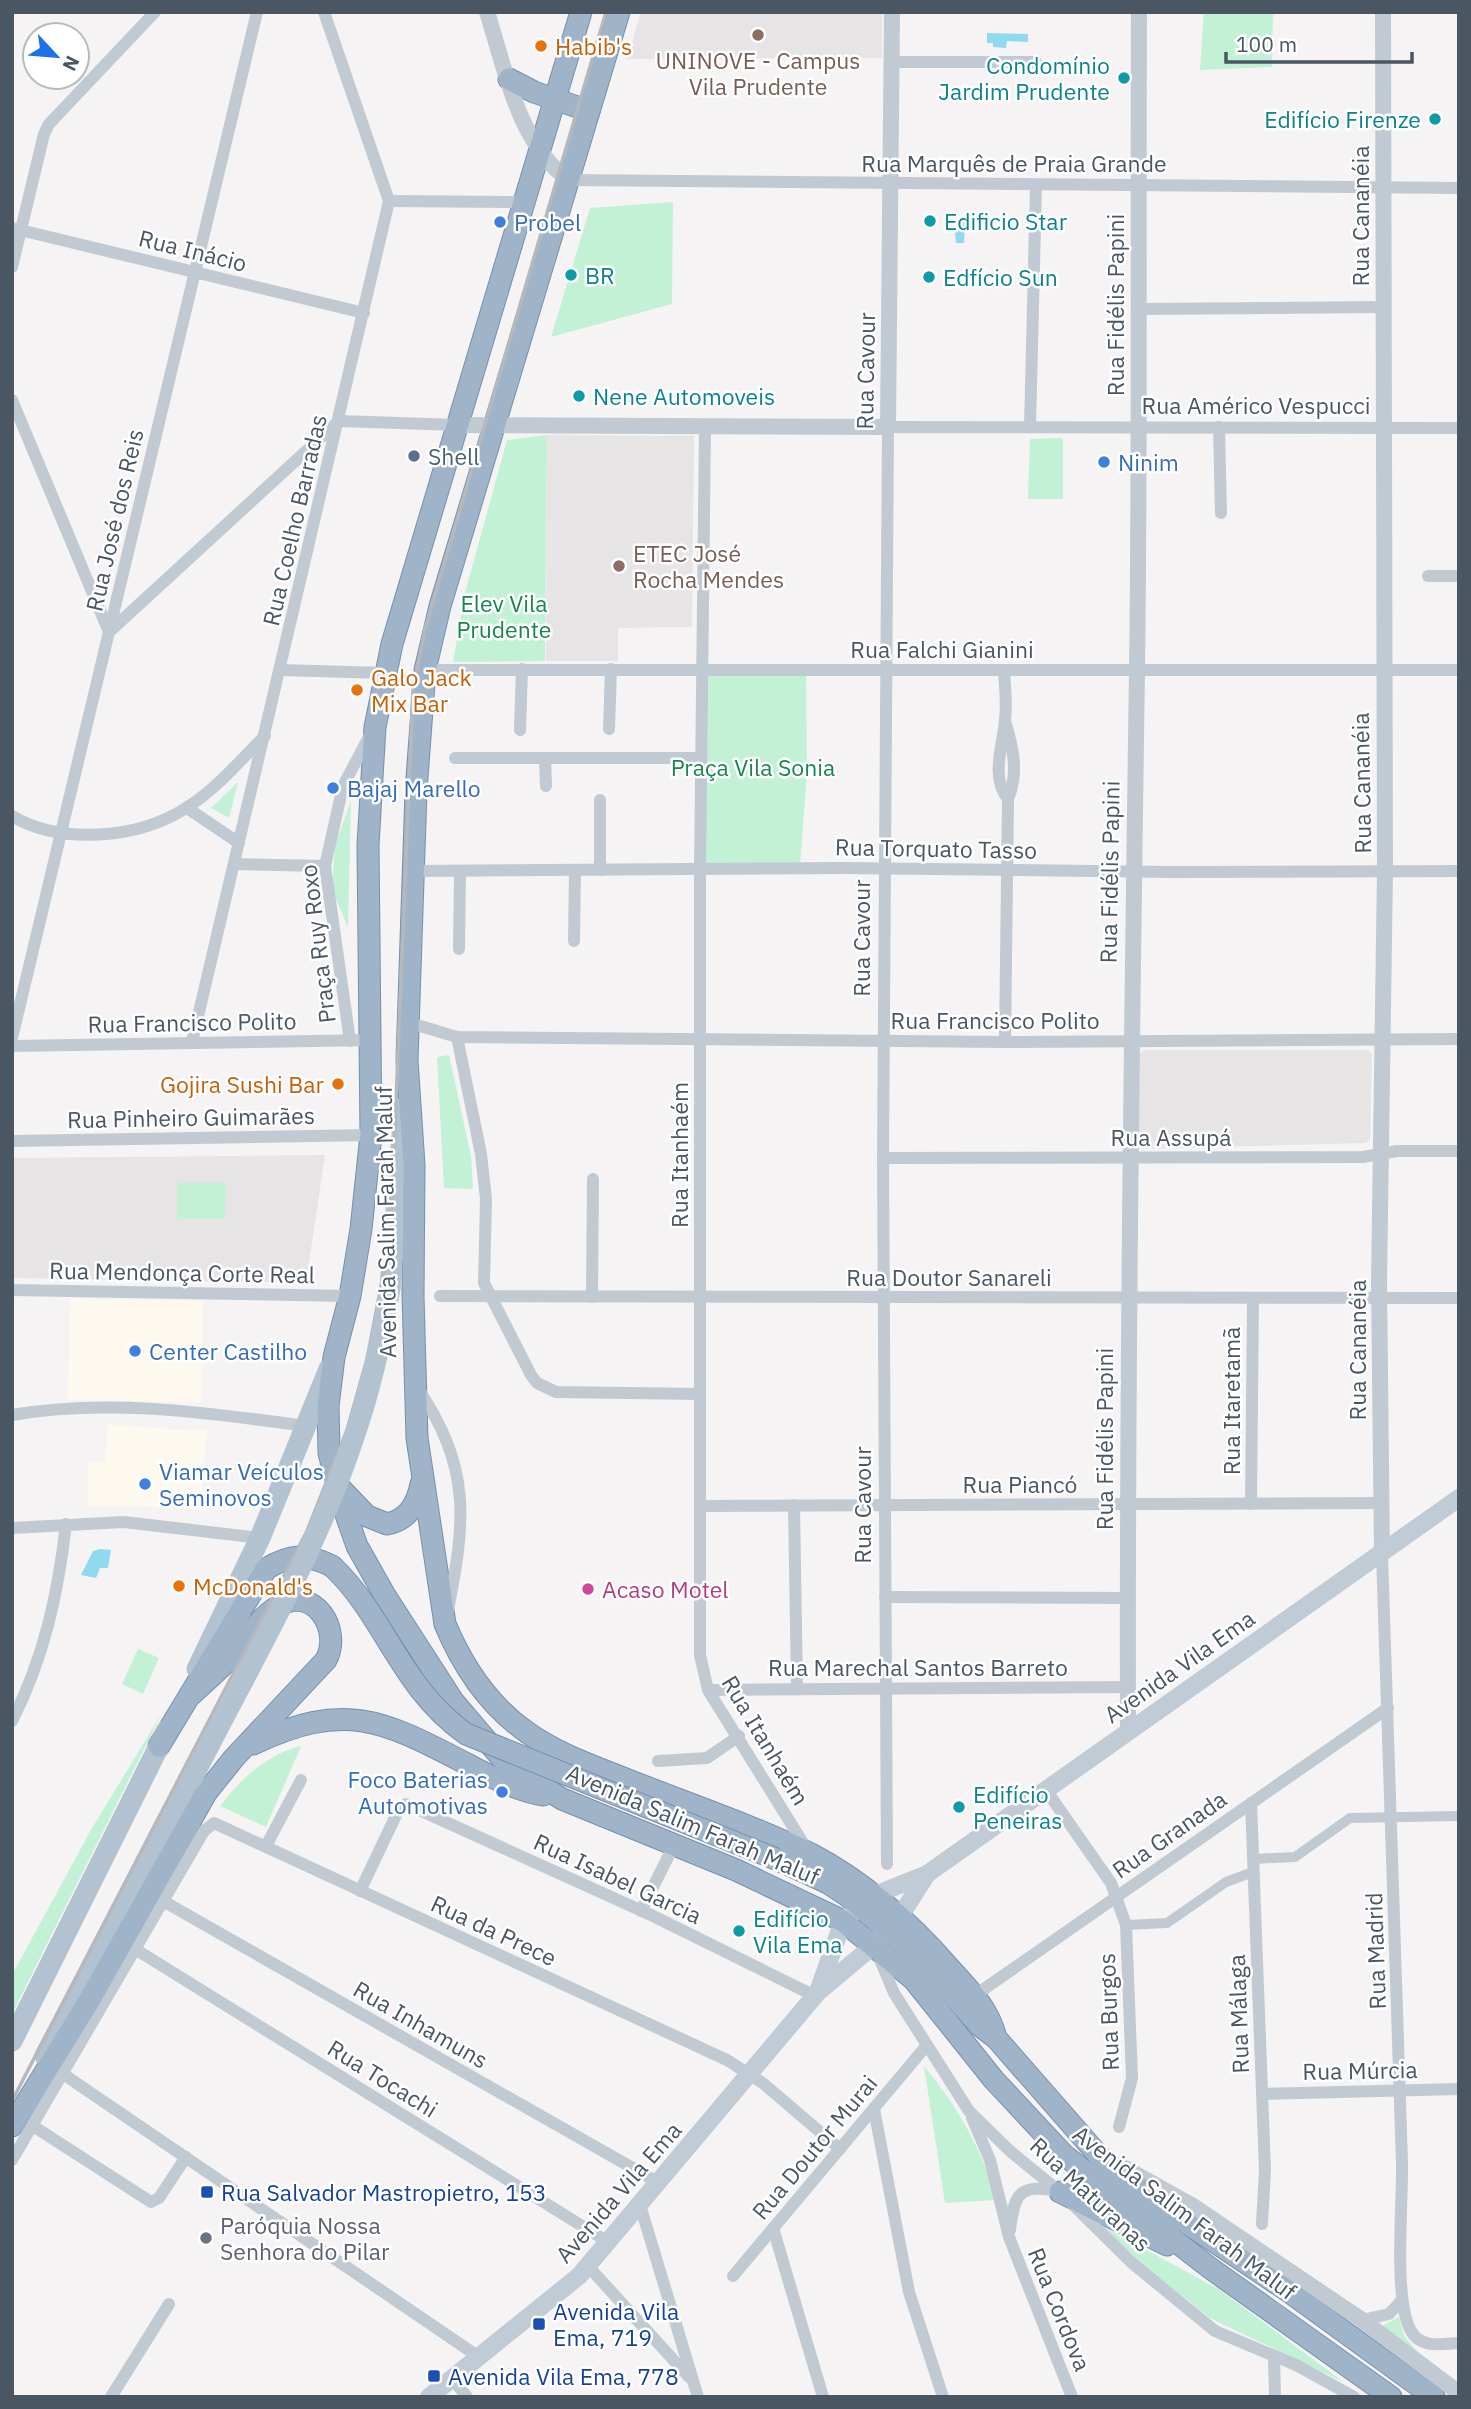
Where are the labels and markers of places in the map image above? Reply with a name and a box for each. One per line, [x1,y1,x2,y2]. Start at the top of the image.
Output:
marker: UNINOVE - Campus Vila Prudente [750,27,766,43]
place label: Habib's [555,31,632,61]
marker: Habib's [533,38,549,54]
place label: UNINOVE - Campus Vila Prudente [655,45,861,101]
place label: Condomínio Jardim Prudente [938,50,1110,106]
marker: Condomínio Jardim Prudente [1116,70,1132,86]
place label: Edifício Firenze [1264,104,1421,134]
marker: Edifício Firenze [1427,111,1443,127]
place label: Edificio Star [944,206,1068,236]
place label: Probel [514,207,581,237]
marker: Edificio Star [922,213,938,229]
marker: Probel [492,214,508,230]
place label: BR [585,260,615,290]
place label: Edfício Sun [943,262,1058,292]
marker: BR [563,267,579,283]
marker: Edfício Sun [921,269,937,285]
place label: Nene Automoveis [593,381,775,411]
marker: Nene Automoveis [571,388,587,404]
place label: Shell [428,441,479,471]
place label: Ninim [1118,447,1179,477]
marker: Shell [406,448,422,464]
marker: Ninim [1096,454,1112,470]
place label: ETEC José Rocha Mendes [633,538,784,594]
marker: ETEC José Rocha Mendes [611,558,627,574]
place label: Galo Jack Mix Bar [371,662,472,718]
marker: Galo Jack Mix Bar [349,682,365,698]
place label: Bajaj Marello [347,773,481,803]
marker: Bajaj Marello [325,780,341,796]
place label: Gojira Sushi Bar [160,1069,325,1099]
marker: Gojira Sushi Bar [330,1076,346,1092]
place label: Center Castilho [149,1336,307,1366]
marker: Center Castilho [127,1343,143,1359]
place label: Viamar Veículos Seminovos [159,1456,324,1512]
marker: Viamar Veículos Seminovos [137,1476,153,1492]
place label: McDonald's [193,1571,313,1601]
place label: Acaso Motel [602,1574,729,1604]
marker: McDonald's [171,1578,187,1594]
marker: Acaso Motel [580,1581,596,1597]
place label: Foco Baterias Automotivas [348,1764,488,1820]
place label: Edifício Peneiras [973,1779,1062,1835]
marker: Foco Baterias Automotivas [494,1784,510,1800]
marker: Edifício Peneiras [951,1799,967,1815]
place label: Edifício Vila Ema [753,1903,843,1959]
marker: Edifício Vila Ema [731,1923,747,1939]
place label: Rua Salvador Mastropietro, 153 [221,2177,547,2207]
marker: Rua Salvador Mastropietro, 153 [199,2184,215,2200]
place label: Paróquia Nossa Senhora do Pilar [220,2210,390,2266]
marker: Paróquia Nossa Senhora do Pilar [198,2230,214,2246]
place label: Avenida Vila Ema, 719 [553,2296,679,2352]
marker: Avenida Vila Ema, 719 [531,2316,547,2332]
place label: Avenida Vila Ema, 778 [448,2361,679,2391]
marker: Avenida Vila Ema, 778 [426,2368,442,2384]

